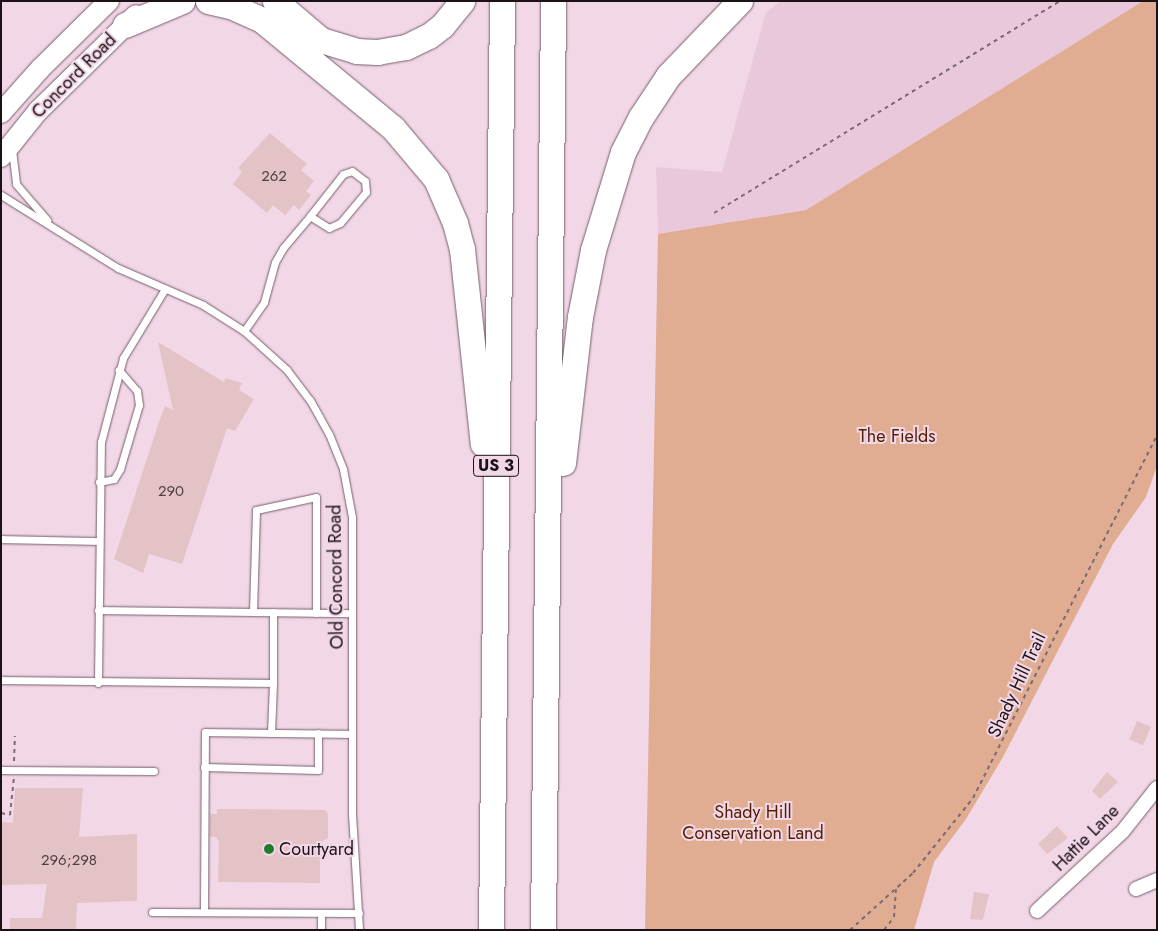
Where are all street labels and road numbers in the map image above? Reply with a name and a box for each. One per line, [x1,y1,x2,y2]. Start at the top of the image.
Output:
street label: Concord Road [27,29,121,123]
road number: US 3 [472,452,520,480]
street label: Old Concord Road [324,504,348,650]
street label: Shady Hill Trail [983,629,1051,741]
street label: Hattie Lane [1048,800,1124,876]

